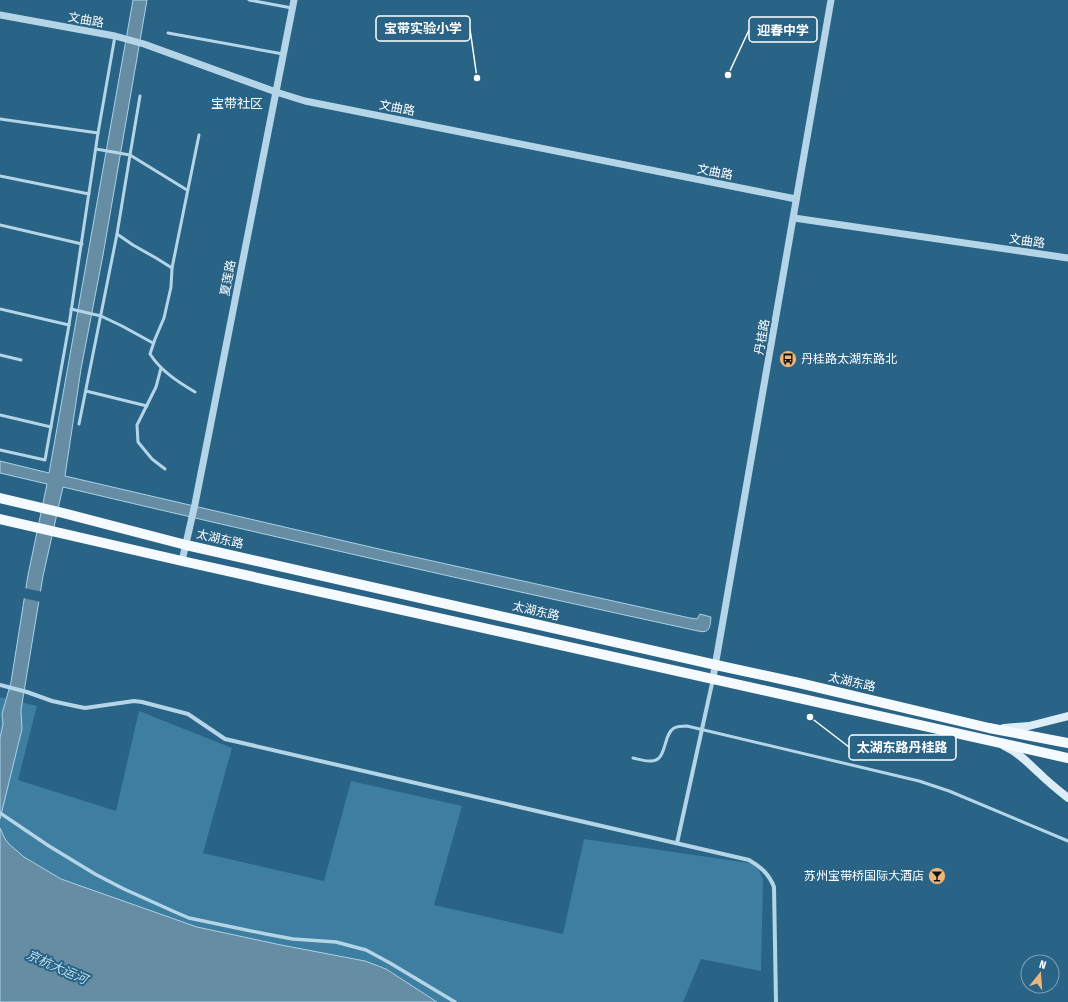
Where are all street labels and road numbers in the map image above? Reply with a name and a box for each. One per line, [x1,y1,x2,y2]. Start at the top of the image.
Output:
street label: 文曲路 [67,10,105,30]
street label: 文曲路 [378,98,416,118]
street label: 文曲路 [696,162,734,182]
street label: 文曲路 [1008,232,1046,250]
street label: 夏莲路 [218,259,238,297]
street label: 丹桂路 [752,318,772,356]
street label: 太湖东路 [195,527,245,551]
street label: 太湖东路 [511,599,561,623]
street label: 太湖东路 [827,670,877,694]

